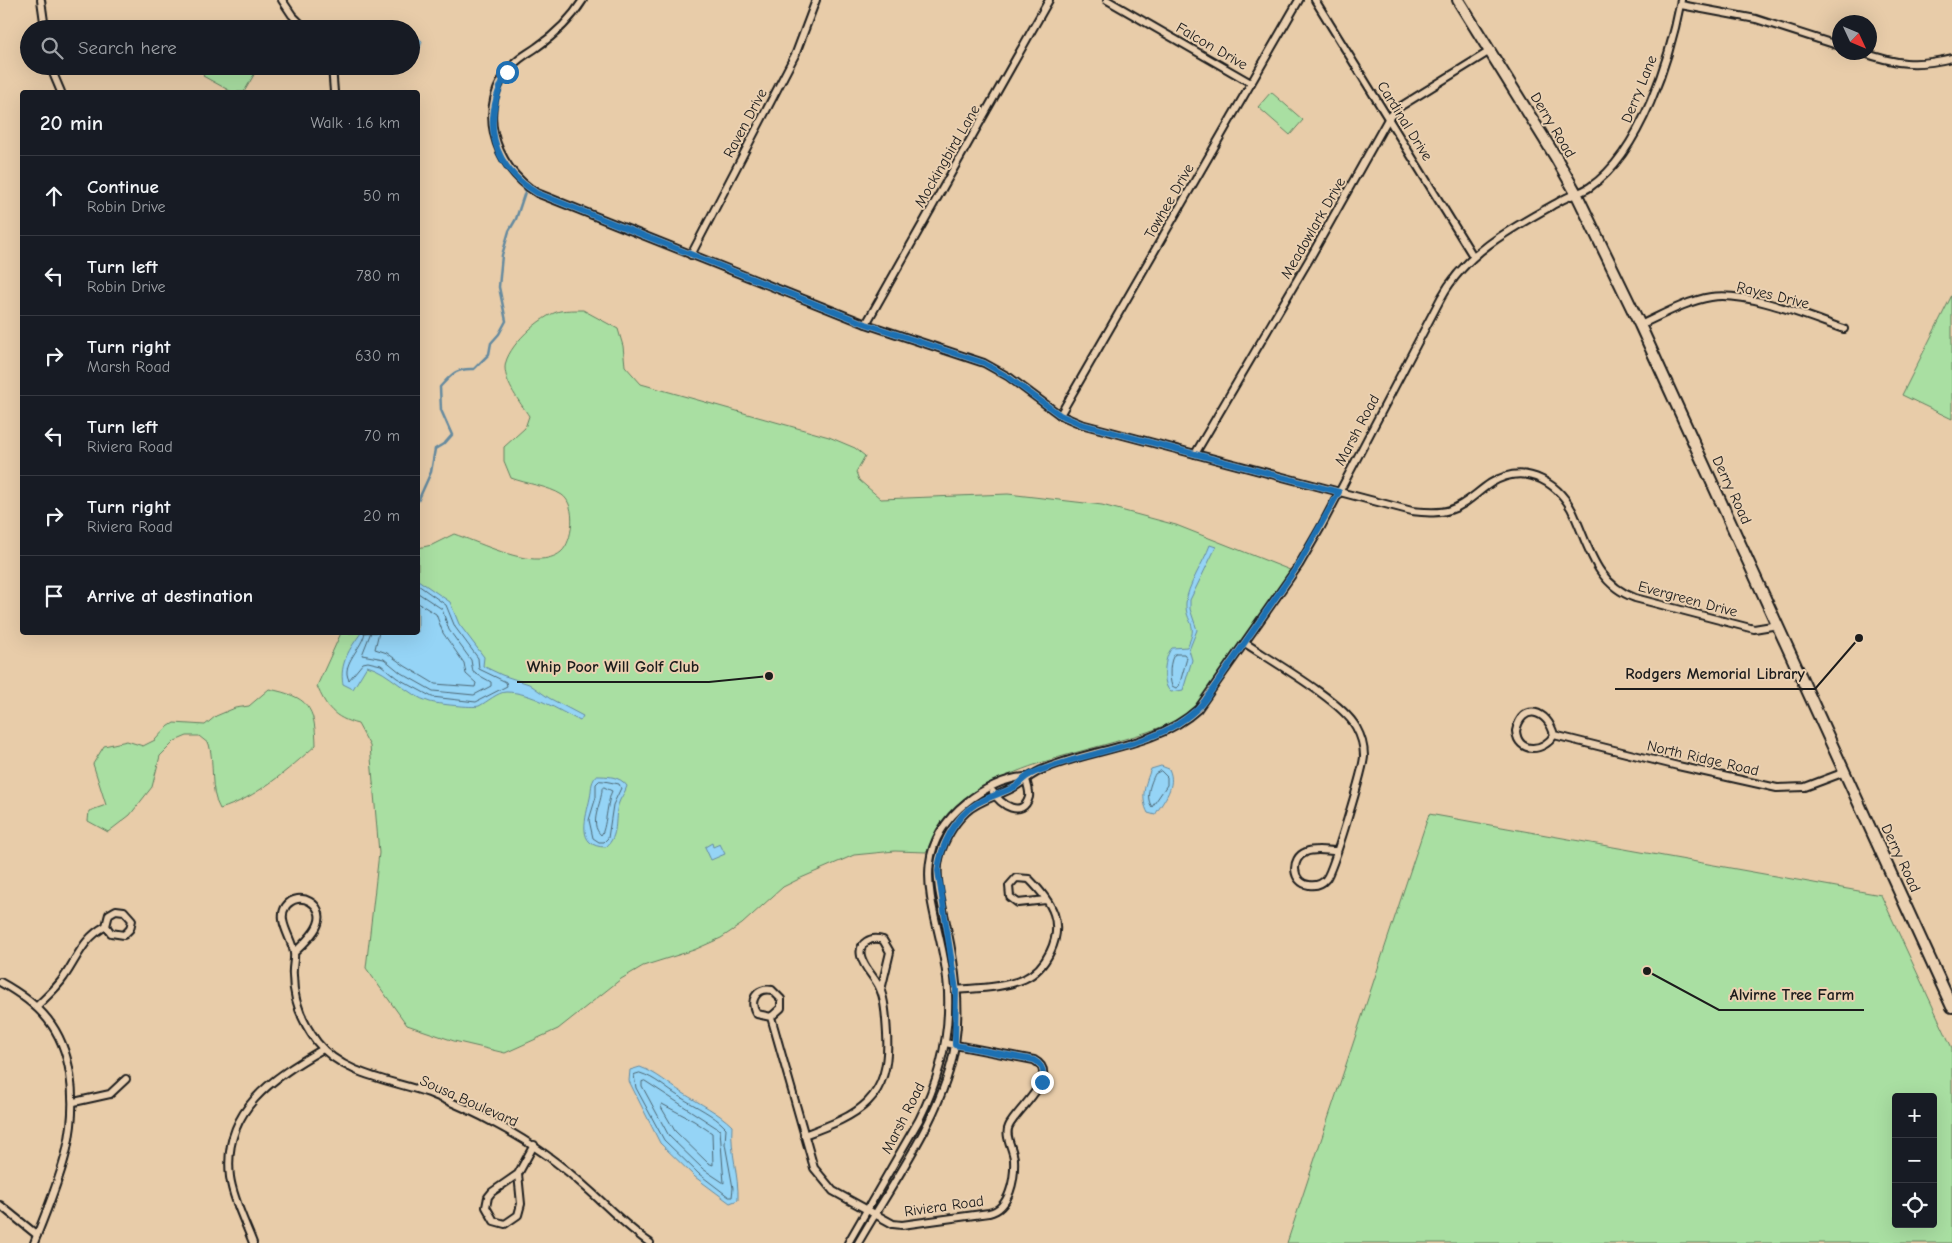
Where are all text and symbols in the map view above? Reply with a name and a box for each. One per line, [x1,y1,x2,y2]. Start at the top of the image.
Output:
north arrow [1832,15,1877,60]
street label: Falcon Drive [1173,18,1251,74]
search box [20,20,420,75]
icon: search [38,34,66,62]
text: Search here [78,37,177,59]
street label: Derry Lane [1617,52,1661,125]
route start [496,61,519,84]
street label: Cardinal Drive [1373,78,1437,165]
street label: Raven Drive [719,85,771,161]
street label: Derry Road [1526,89,1580,161]
street label: Mockingbird Lane [910,101,984,210]
text: 20 min [40,111,103,135]
text: Walk · 1.6 km [310,114,400,132]
street label: Towhee Drive [1140,160,1198,242]
street label: Meadowlark Drive [1277,174,1350,282]
text: Continue [87,176,159,198]
icon: ahead [40,182,68,210]
text: 50 m [363,187,400,205]
text: Robin Drive [87,198,166,216]
text: Turn left [87,256,158,278]
icon: left [40,262,68,290]
text: 780 m [356,267,400,285]
street label: Rayes Drive [1735,277,1812,313]
text: Robin Drive [87,278,166,296]
text: Turn right [87,336,171,358]
icon: right [40,342,68,370]
text: 630 m [355,347,400,365]
text: Marsh Road [87,358,170,376]
street label: Marsh Road [1331,391,1383,469]
text: Turn left [87,416,158,438]
icon: left [40,422,68,450]
text: 70 m [364,427,400,445]
text: Riviera Road [87,438,173,456]
street label: Derry Road [1708,453,1756,527]
text: Turn right [87,496,171,518]
icon: right [40,502,68,530]
text: 20 m [363,507,400,525]
text: Riviera Road [87,518,173,536]
street label: Evergreen Drive [1636,577,1740,621]
icon: arrive [40,582,68,610]
text: Arrive at destination [87,585,253,607]
callout: Whip Poor Will Golf Club [517,651,709,682]
text: Whip Poor Will Golf Club [527,658,699,676]
callout: Rodgers Memorial Library [1615,658,1815,689]
text: Rodgers Memorial Library [1625,665,1805,683]
street label: North Ridge Road [1645,736,1761,780]
street label: Derry Road [1877,821,1925,895]
callout: Alvirne Tree Farm [1719,979,1864,1010]
text: Alvirne Tree Farm [1730,986,1854,1004]
street label: Sousa Boulevard [417,1071,521,1131]
route end [1031,1071,1054,1094]
street label: Marsh Road [877,1079,929,1157]
map controls [1892,1093,1937,1228]
button: + [1892,1093,1937,1138]
button: − [1892,1138,1937,1183]
button: locate [1892,1183,1937,1228]
street label: Riviera Road [903,1191,985,1221]

